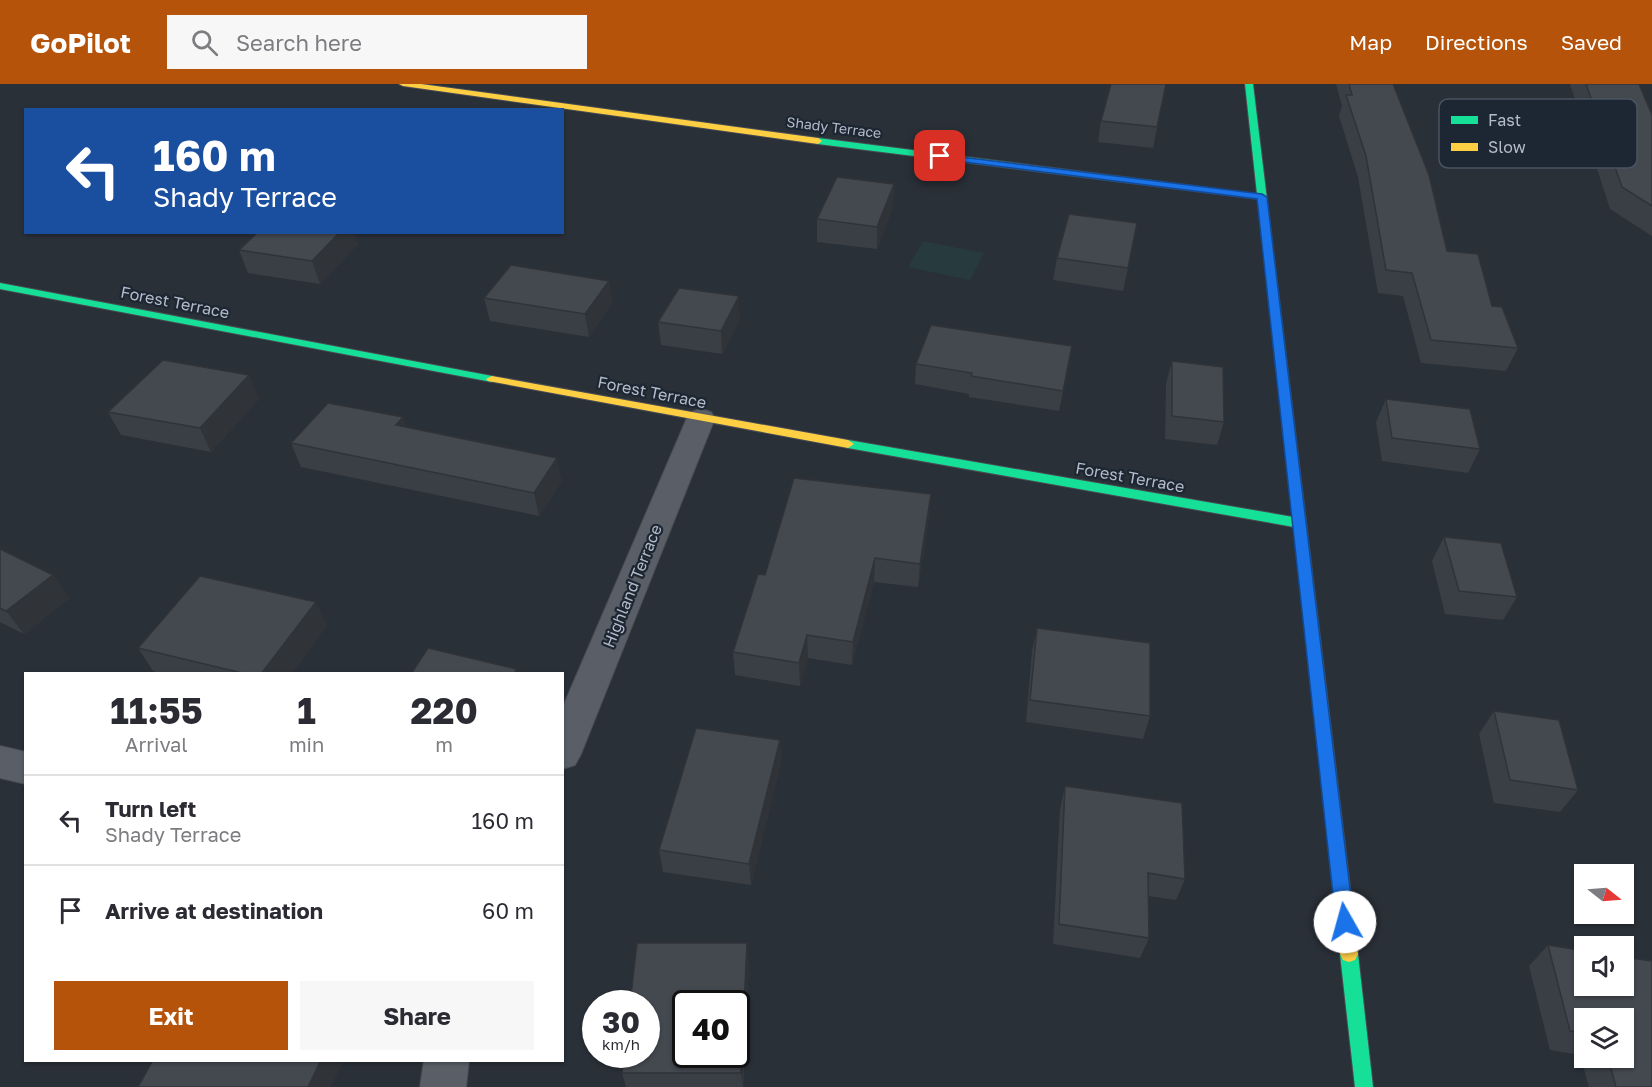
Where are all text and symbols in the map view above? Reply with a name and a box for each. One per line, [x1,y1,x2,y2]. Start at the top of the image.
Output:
search box [167,15,587,69]
text: GoPilot [30,26,131,59]
icon: search [188,26,221,59]
text: Search here [236,29,362,56]
text: Map [1349,29,1392,55]
text: Directions [1425,29,1528,55]
text: Saved [1561,29,1622,55]
legend [1439,99,1637,168]
text: Fast [1488,110,1521,130]
street label: Shady Terrace [786,113,882,141]
text: 160 m [153,130,276,180]
pin [914,130,965,181]
icon: left [54,132,132,210]
text: Slow [1488,137,1526,157]
icon: arrive [923,139,956,172]
text: Shady Terrace [153,181,337,213]
street label: Forest Terrace [119,282,231,322]
street label: Forest Terrace [596,372,708,412]
street label: Forest Terrace [1074,458,1186,496]
street label: Highland Terrace [598,521,666,651]
text: 11:55 [110,689,203,732]
text: 1 [297,689,316,732]
text: 220 [410,689,478,732]
text: Arrival [125,732,188,756]
text: min [289,732,324,756]
text: m [435,732,453,756]
text: Turn left [105,795,196,822]
icon: left [54,804,87,837]
text: 160 m [471,807,534,834]
text: Shady Terrace [105,822,241,846]
north arrow [1574,864,1634,924]
map controls [1574,864,1634,1068]
position arrow [1313,890,1377,954]
icon: arrive [54,894,87,927]
text: Arrive at destination [105,897,323,924]
text: 60 m [482,897,534,924]
button: sound [1574,936,1634,996]
button: Exit [54,981,288,1050]
button: Share [300,981,534,1050]
speed limit sign: 40 [672,990,750,1068]
text: 30 [602,1004,640,1040]
button: layers [1574,1008,1634,1068]
text: km/h [602,1035,640,1053]

